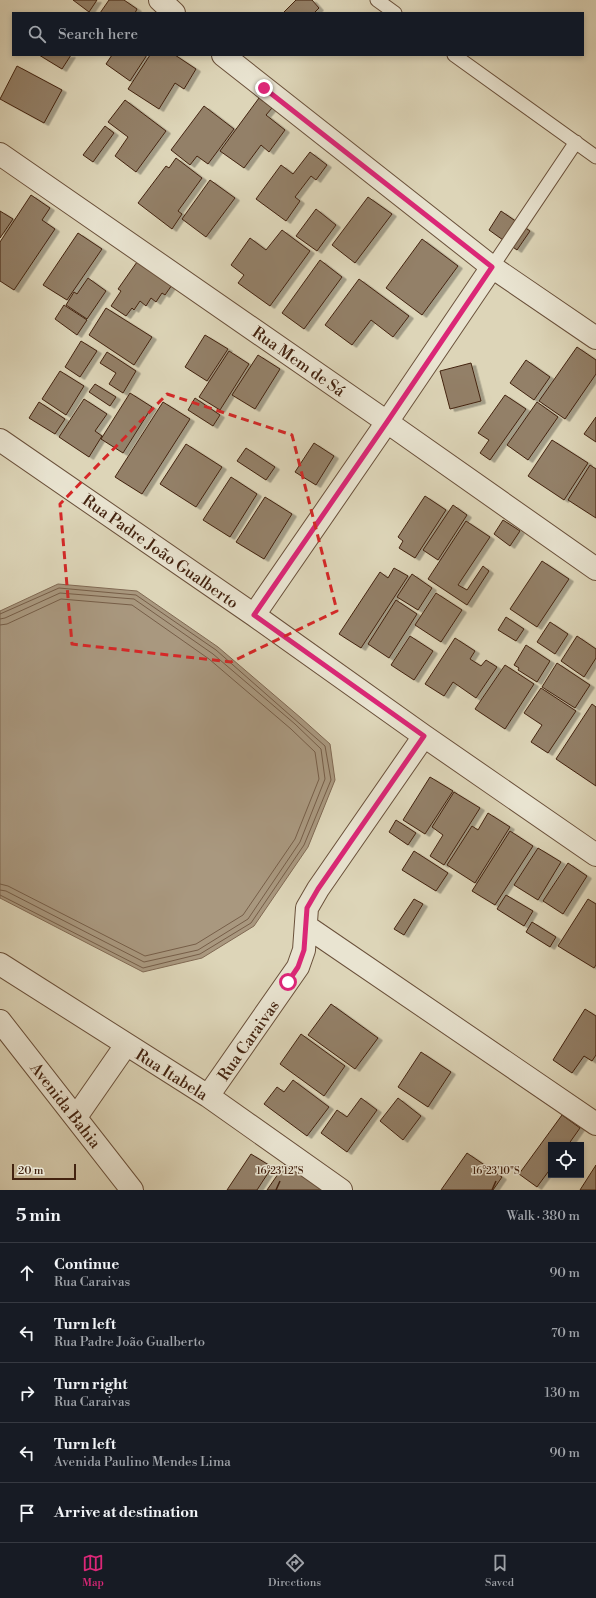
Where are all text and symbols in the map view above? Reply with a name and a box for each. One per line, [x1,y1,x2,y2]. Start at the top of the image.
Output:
search box [12,12,584,56]
icon: search [26,23,48,45]
text: Search here [58,25,138,44]
route end [255,79,273,97]
street label: Rua Mem de Sá [248,322,349,402]
street label: Rua Padre João Gualberto [78,490,242,613]
route start [279,973,297,991]
street label: Rua Caraivas [214,996,284,1085]
street label: Rua Itabela [132,1045,212,1105]
street label: Avenida Bahia [25,1058,106,1153]
map controls [548,1142,584,1178]
button: locate [548,1142,584,1178]
scale bar [12,1162,76,1181]
text: 20 m [18,1164,43,1178]
text: 16°23'12"S [257,1165,304,1177]
text: 16°23'10"S [472,1165,520,1177]
text: 5 min [16,1205,61,1227]
text: Walk · 380 m [506,1208,580,1224]
text: Continue [54,1255,119,1274]
icon: ahead [16,1262,38,1284]
text: 90 m [549,1265,580,1281]
text: Rua Caraivas [54,1274,130,1290]
text: Turn left [54,1315,116,1334]
icon: left [16,1322,38,1344]
text: 70 m [551,1325,580,1341]
text: Rua Padre João Gualberto [54,1334,205,1350]
text: Turn right [54,1375,128,1394]
icon: right [16,1382,38,1404]
text: 130 m [545,1385,580,1401]
text: Rua Caraivas [54,1394,130,1410]
text: Turn left [54,1435,116,1454]
icon: left [16,1442,38,1464]
text: 90 m [549,1445,580,1461]
text: Avenida Paulino Mendes Lima [54,1454,231,1470]
icon: arrive [16,1502,38,1524]
text: Arrive at destination [54,1503,198,1522]
tab: Map [82,1552,104,1590]
tab: Directions [268,1552,321,1590]
tab: Saved [485,1552,514,1590]

